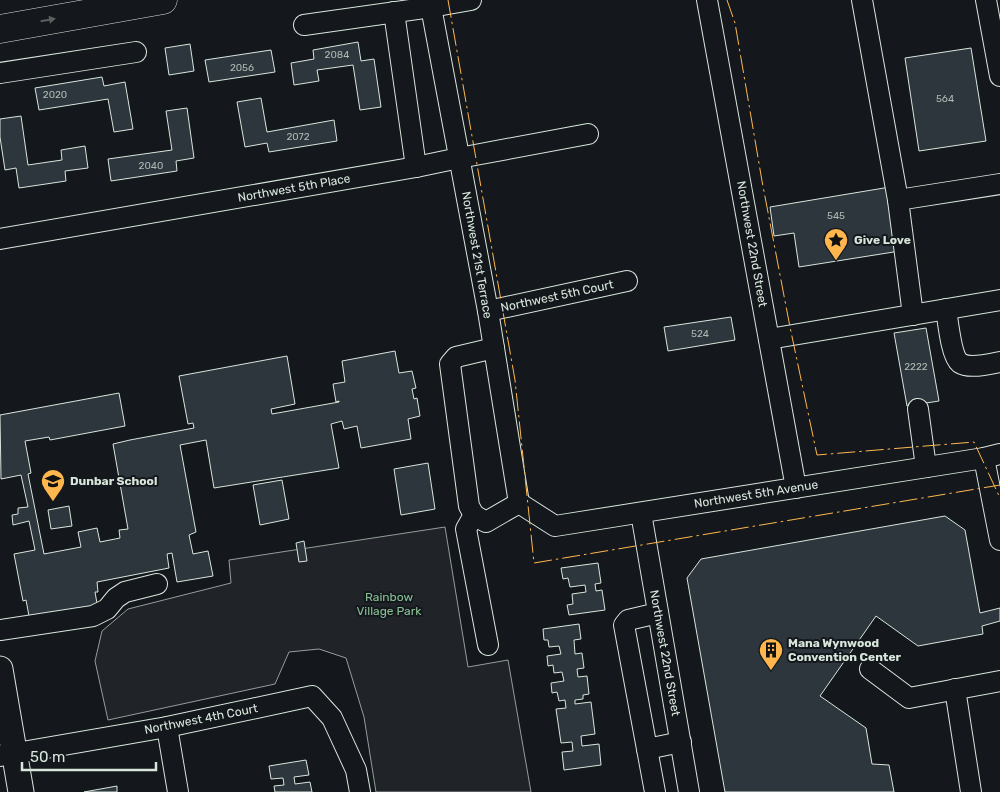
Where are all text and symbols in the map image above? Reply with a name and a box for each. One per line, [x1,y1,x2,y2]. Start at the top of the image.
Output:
one-way arrow [40,16,56,24]
house number: 2084 [325,49,349,61]
house number: 2056 [230,62,254,74]
house number: 2020 [43,89,67,101]
house number: 564 [936,93,954,105]
house number: 2072 [286,131,310,143]
house number: 2040 [139,160,163,172]
street label: Northwest 5th Place [237,171,352,205]
street label: Northwest 22nd Street [734,180,770,308]
street label: Northwest 21st Terrace [459,190,495,320]
house number: 545 [827,210,845,222]
place icon: Give Love [823,227,849,261]
place label: Give Love [854,233,911,247]
street label: Northwest 5th Court [499,277,615,315]
house number: 524 [691,328,709,340]
house number: 2222 [904,361,928,373]
school or university icon: Dunbar School [40,468,66,502]
place label: Dunbar School [70,474,157,488]
street label: Northwest 5th Avenue [693,477,819,511]
street label: Northwest 22nd Street [647,589,683,717]
park label: Rainbow Village Park [357,590,422,618]
place label: Mana Wynwood Convention Center [788,636,902,664]
building icon: Mana Wynwood Convention Center [758,637,784,671]
street label: Northwest 4th Court [143,701,259,737]
scale bar [22,740,156,772]
text: 50 m [30,748,65,766]

